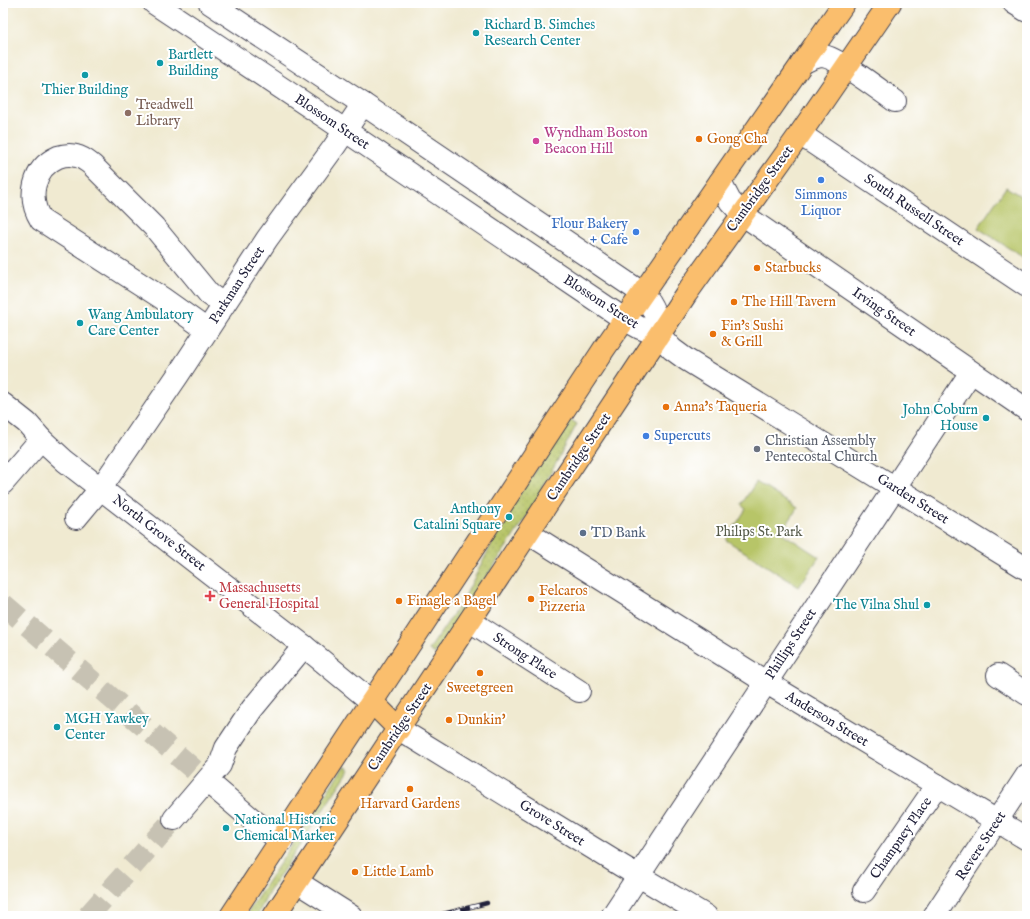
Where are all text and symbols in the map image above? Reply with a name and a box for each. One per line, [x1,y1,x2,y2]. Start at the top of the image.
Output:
place label: Richard B. Simches Research Center [484,16,595,50]
marker: Richard B. Simches Research Center [471,28,481,38]
place label: Bartlett Building [168,46,219,80]
marker: Bartlett Building [155,58,165,68]
marker: Thier Building [80,70,90,80]
place label: Thier Building [42,81,129,99]
street label: Blossom Street [291,90,373,154]
place label: Treadwell Library [136,96,193,130]
marker: Treadwell Library [123,108,133,118]
place label: Wyndham Boston Beacon Hill [544,124,648,158]
place label: Gong Cha [707,130,768,148]
marker: Gong Cha [694,134,704,144]
marker: Wyndham Boston Beacon Hill [531,136,541,146]
street label: Cambridge Street [723,142,797,236]
street label: South Russell Street [861,170,968,250]
marker: Simmons Liquor [816,175,826,185]
place label: Simmons Liquor [795,186,847,220]
place label: Flour Bakery + Cafe [551,215,629,249]
marker: Flour Bakery + Cafe [631,227,641,237]
street label: Parkman Street [205,243,269,327]
place label: Starbucks [765,259,821,277]
marker: Starbucks [752,263,762,273]
street label: Blossom Street [560,271,642,333]
street label: Irving Street [849,283,920,341]
place label: The Hill Tavern [742,293,836,311]
marker: The Hill Tavern [729,297,739,307]
place label: Wang Ambulatory Care Center [88,306,194,340]
place label: Fin's Sushi & Grill [721,317,784,351]
marker: Wang Ambulatory Care Center [75,318,85,328]
marker: Fin's Sushi & Grill [708,329,718,339]
place label: Anna's Taqueria [673,398,768,416]
place label: John Coburn House [900,401,979,435]
marker: Anna's Taqueria [661,402,671,412]
street label: Cambridge Street [543,409,615,504]
marker: John Coburn House [981,413,991,423]
place label: Supercuts [654,427,711,445]
marker: Supercuts [641,431,651,441]
place label: Christian Assembly Pentecostal Church [765,432,878,466]
marker: Christian Assembly Pentecostal Church [752,444,762,454]
street label: Garden Street [874,470,952,528]
street label: North Grove Street [109,491,210,575]
place label: Anthony Catalini Square [413,500,502,534]
marker: Anthony Catalini Square [504,512,514,522]
park label: Philips St. Park [715,523,803,541]
place label: TD Bank [591,524,646,542]
marker: TD Bank [578,528,588,538]
place label: Massachusetts General Hospital [219,579,319,613]
place label: Felcaros Pizzeria [539,582,588,616]
marker: Massachusetts General Hospital [204,590,216,602]
place label: Finagle a Bagel [407,592,496,610]
marker: Felcaros Pizzeria [526,594,536,604]
marker: Finagle a Bagel [394,596,404,606]
place label: The Vilna Shul [833,596,919,614]
marker: The Vilna Shul [922,600,932,610]
street label: Phillips Street [761,605,821,683]
street label: Strong Place [489,629,561,684]
marker: Sweetgreen [475,668,485,678]
street label: Cambridge Street [364,679,436,774]
place label: Sweetgreen [447,679,514,697]
street label: Anderson Street [781,687,872,751]
place label: MGH Yawkey Center [65,710,149,744]
place label: Dunkin' [457,711,506,729]
marker: Dunkin' [444,715,454,725]
marker: MGH Yawkey Center [52,722,62,732]
marker: Harvard Gardens [405,784,415,794]
street label: Champney Place [866,793,936,883]
place label: Harvard Gardens [360,795,460,813]
street label: Grove Street [516,796,588,850]
street label: Revere Street [952,808,1010,884]
place label: National Historic Chemical Marker [234,811,336,845]
marker: National Historic Chemical Marker [221,823,231,833]
place label: Little Lamb [363,863,434,881]
marker: Little Lamb [350,867,360,877]

